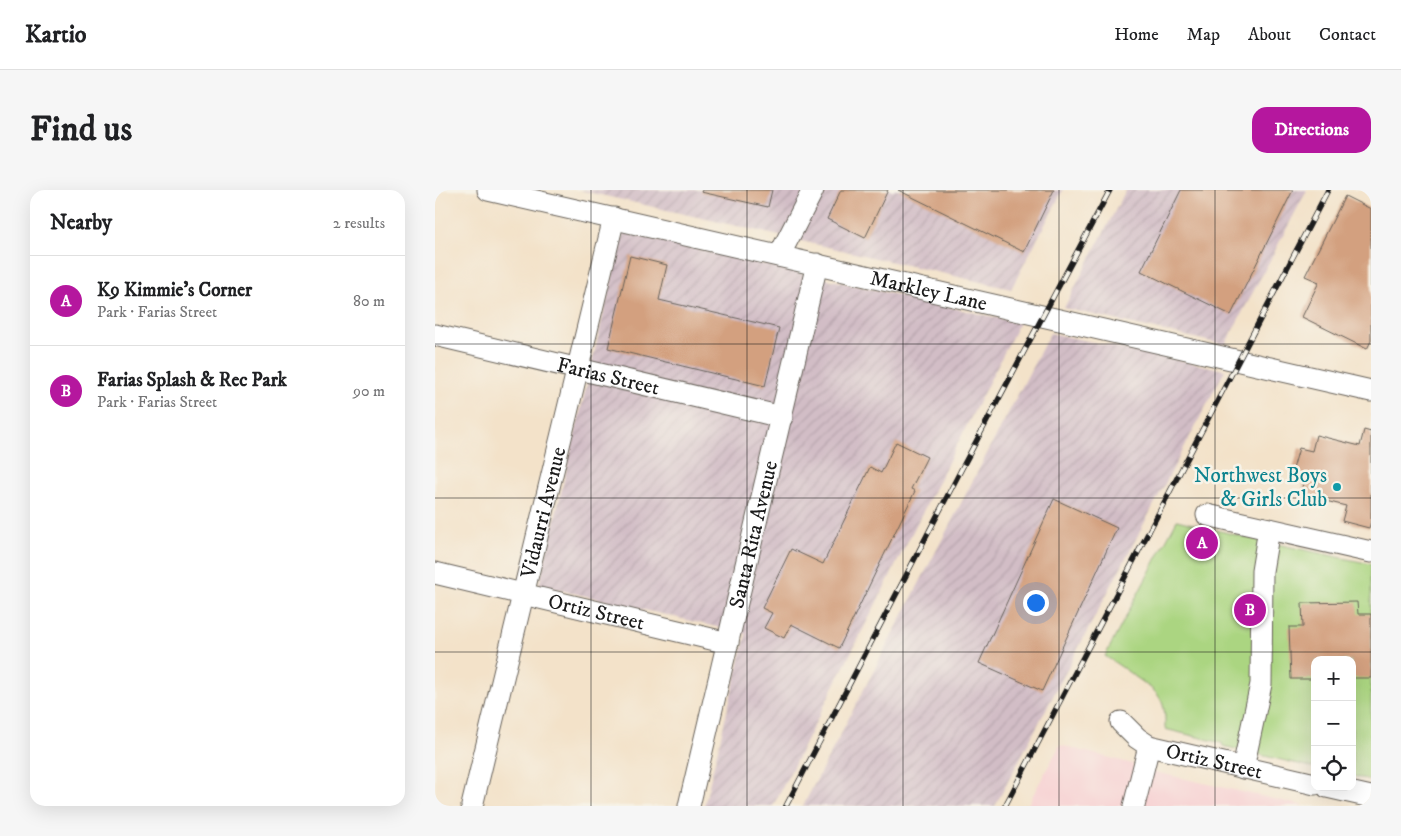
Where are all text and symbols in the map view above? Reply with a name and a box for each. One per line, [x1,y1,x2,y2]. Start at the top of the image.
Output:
text: Kartio [25,20,87,50]
text: Home [1114,24,1159,46]
text: Map [1187,24,1220,46]
text: About [1248,24,1291,46]
text: Contact [1319,24,1376,46]
button: Directions [1252,107,1371,153]
text: Find us [30,108,132,152]
text: Nearby [50,210,112,236]
text: 2 results [333,213,385,233]
street label: Markley Lane [867,265,990,317]
text: K9 Kimmie's Corner [97,279,252,302]
text: A [61,291,71,311]
text: 80 m [353,291,385,311]
text: Park · Farias Street [97,302,217,322]
street label: Farias Street [554,352,662,402]
text: Farias Splash & Rec Park [97,369,287,392]
text: B [61,381,71,401]
text: 90 m [353,381,385,401]
text: Park · Farias Street [97,392,217,412]
street label: Vidaurri Avenue [515,444,572,582]
street label: Santa Rita Avenue [724,458,784,611]
place label: Northwest Boys & Girls Club [1194,463,1327,513]
marker: Northwest Boys & Girls Club [1331,481,1343,493]
pin: A [1186,524,1218,562]
street label: Ortiz Street [545,588,647,637]
your location [1023,590,1049,616]
pin: B [1234,591,1266,629]
map controls [1311,656,1356,791]
button: + [1311,656,1356,701]
button: − [1311,701,1356,746]
street label: Ortiz Street [1163,738,1265,786]
button: locate [1311,746,1356,791]

